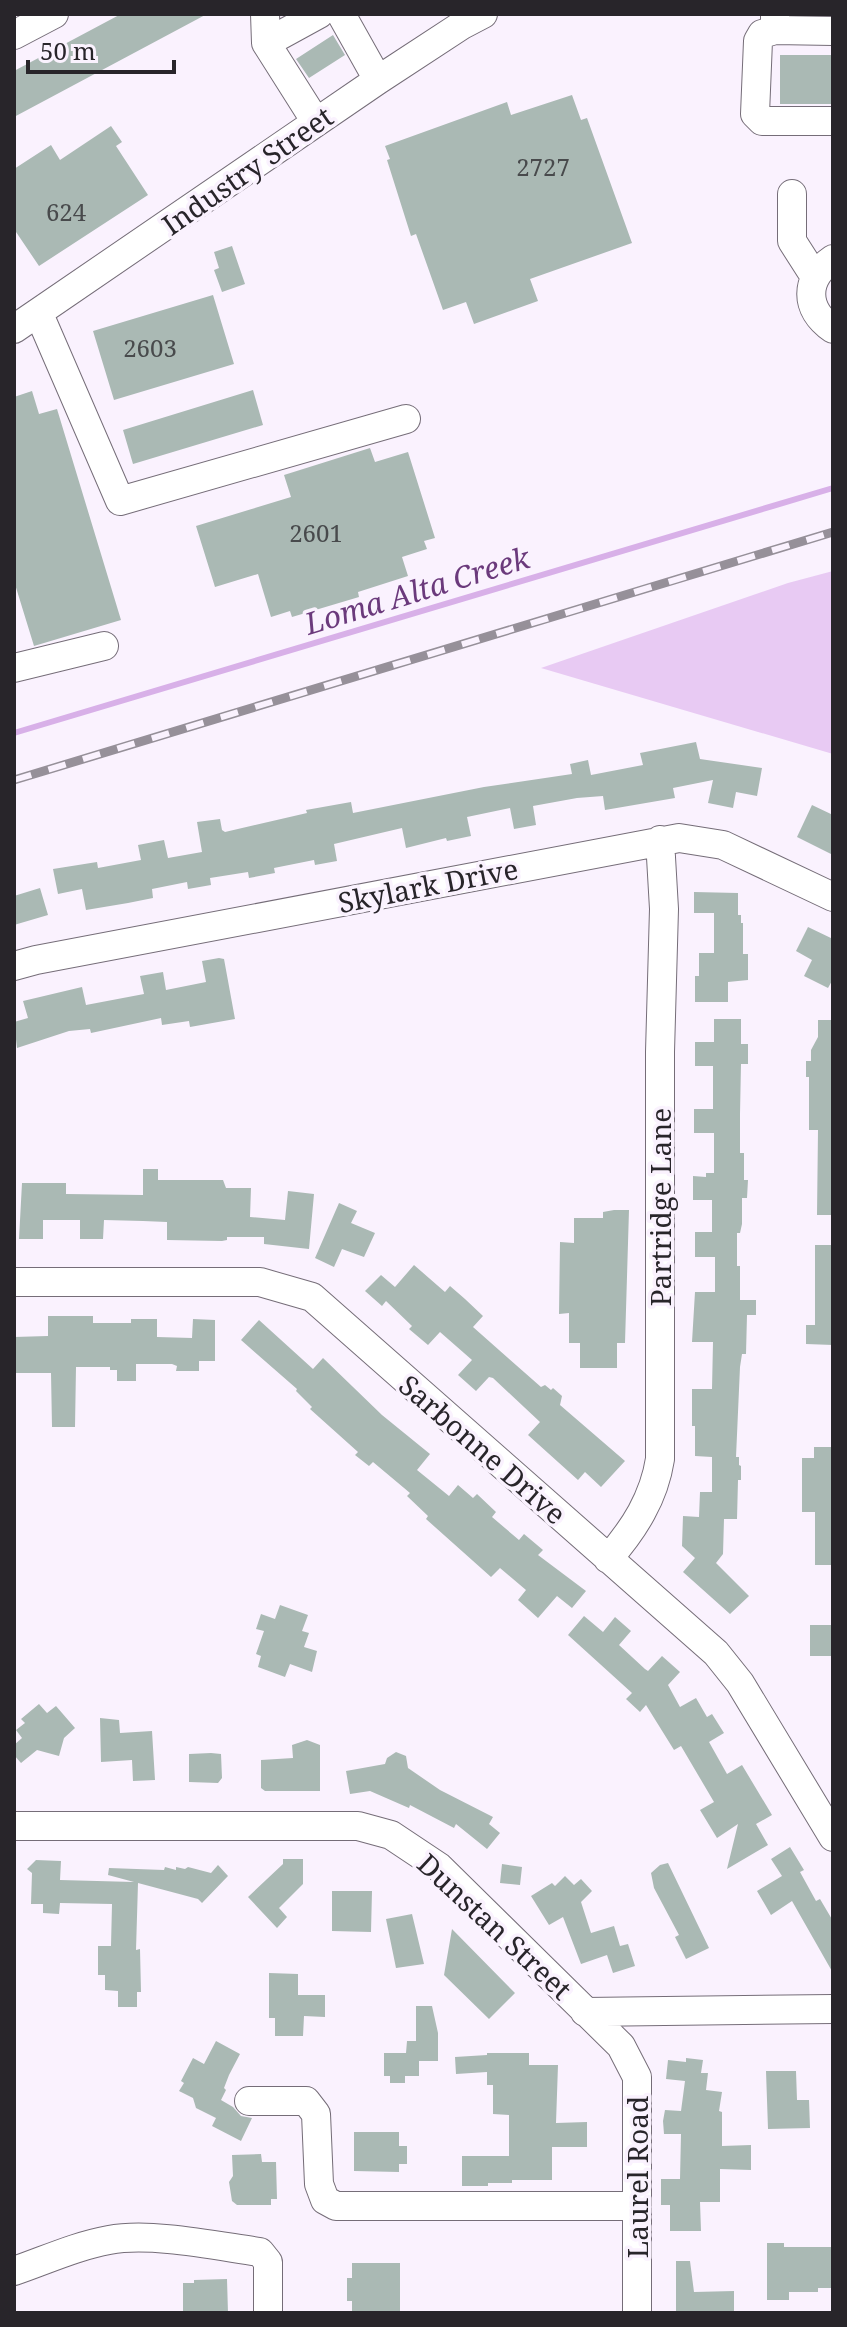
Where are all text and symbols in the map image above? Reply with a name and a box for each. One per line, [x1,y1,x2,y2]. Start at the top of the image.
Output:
scale bar [28,24,174,74]
text: 50 m [40,34,96,67]
street label: Industry Street [154,97,340,243]
house number: 2727 [516,150,570,183]
house number: 624 [46,195,87,228]
house number: 2603 [123,331,177,364]
house number: 2601 [289,516,343,549]
water label: Loma Alta Creek [298,536,535,644]
street label: Skylark Drive [335,849,521,921]
street label: Partridge Lane [641,1108,679,1306]
street label: Sarbonne Drive [391,1366,575,1532]
street label: Dunstan Street [410,1845,580,2007]
street label: Laurel Road [618,2096,656,2258]

